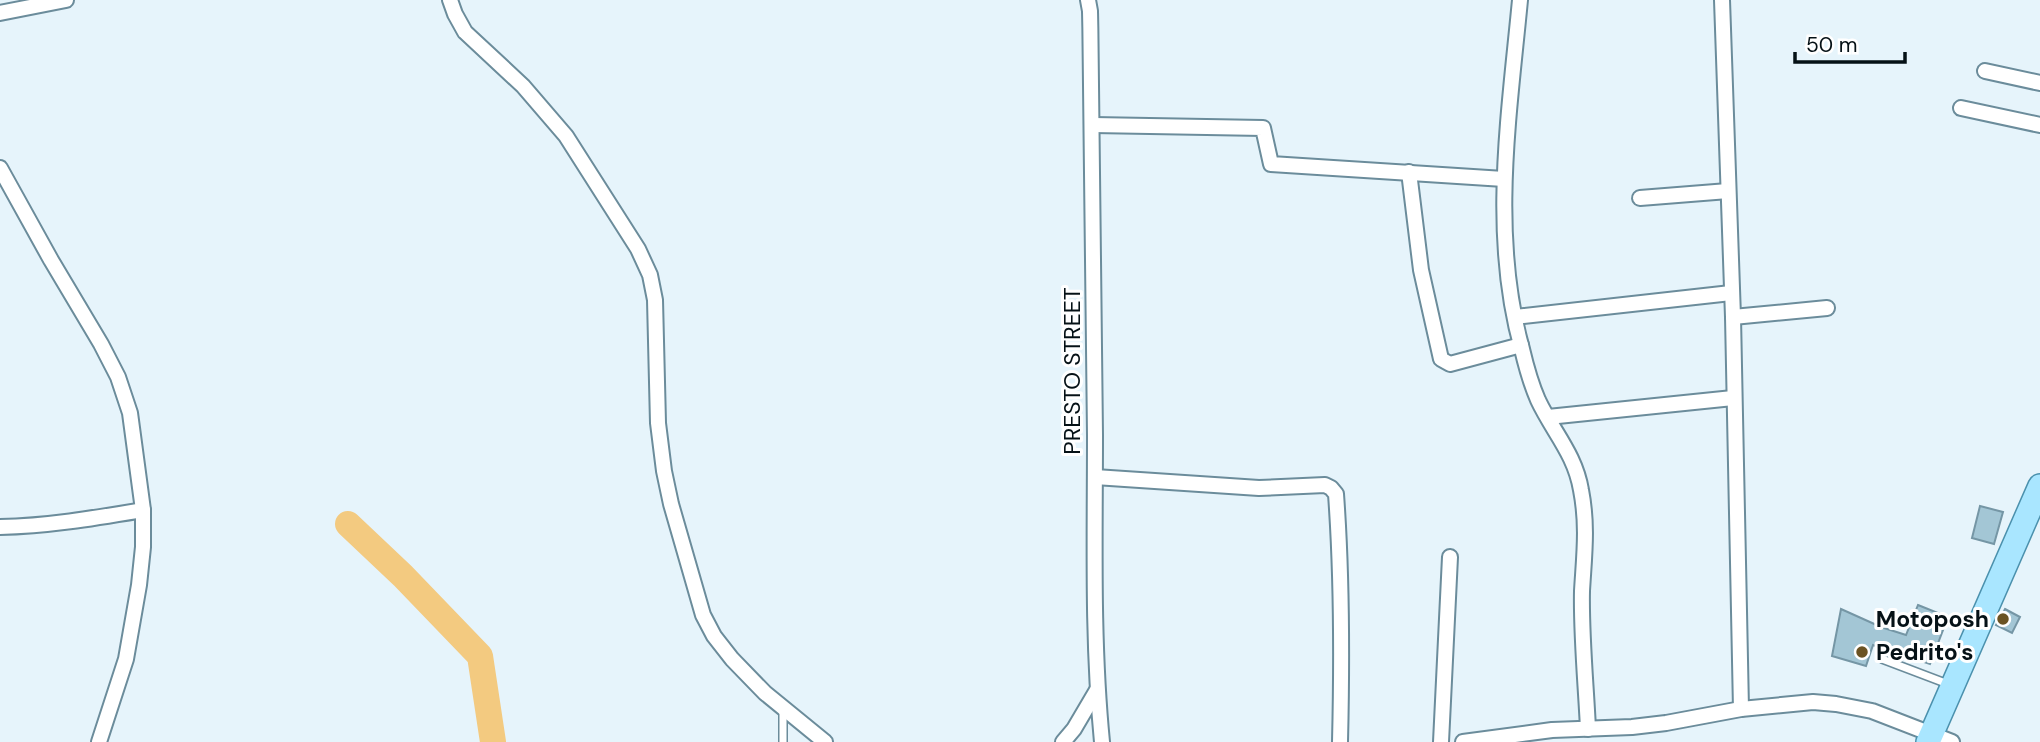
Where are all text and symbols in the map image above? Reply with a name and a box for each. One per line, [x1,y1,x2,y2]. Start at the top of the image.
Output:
scale bar [1795,21,1905,65]
text: 50 m [1806,31,1857,59]
street label: PRESTO STREET [1057,287,1087,455]
place label: Motoposh [1876,604,1989,634]
marker: Motoposh [1995,611,2011,627]
place label: Pedrito's [1876,637,1973,667]
marker: Pedrito's [1854,644,1870,660]

